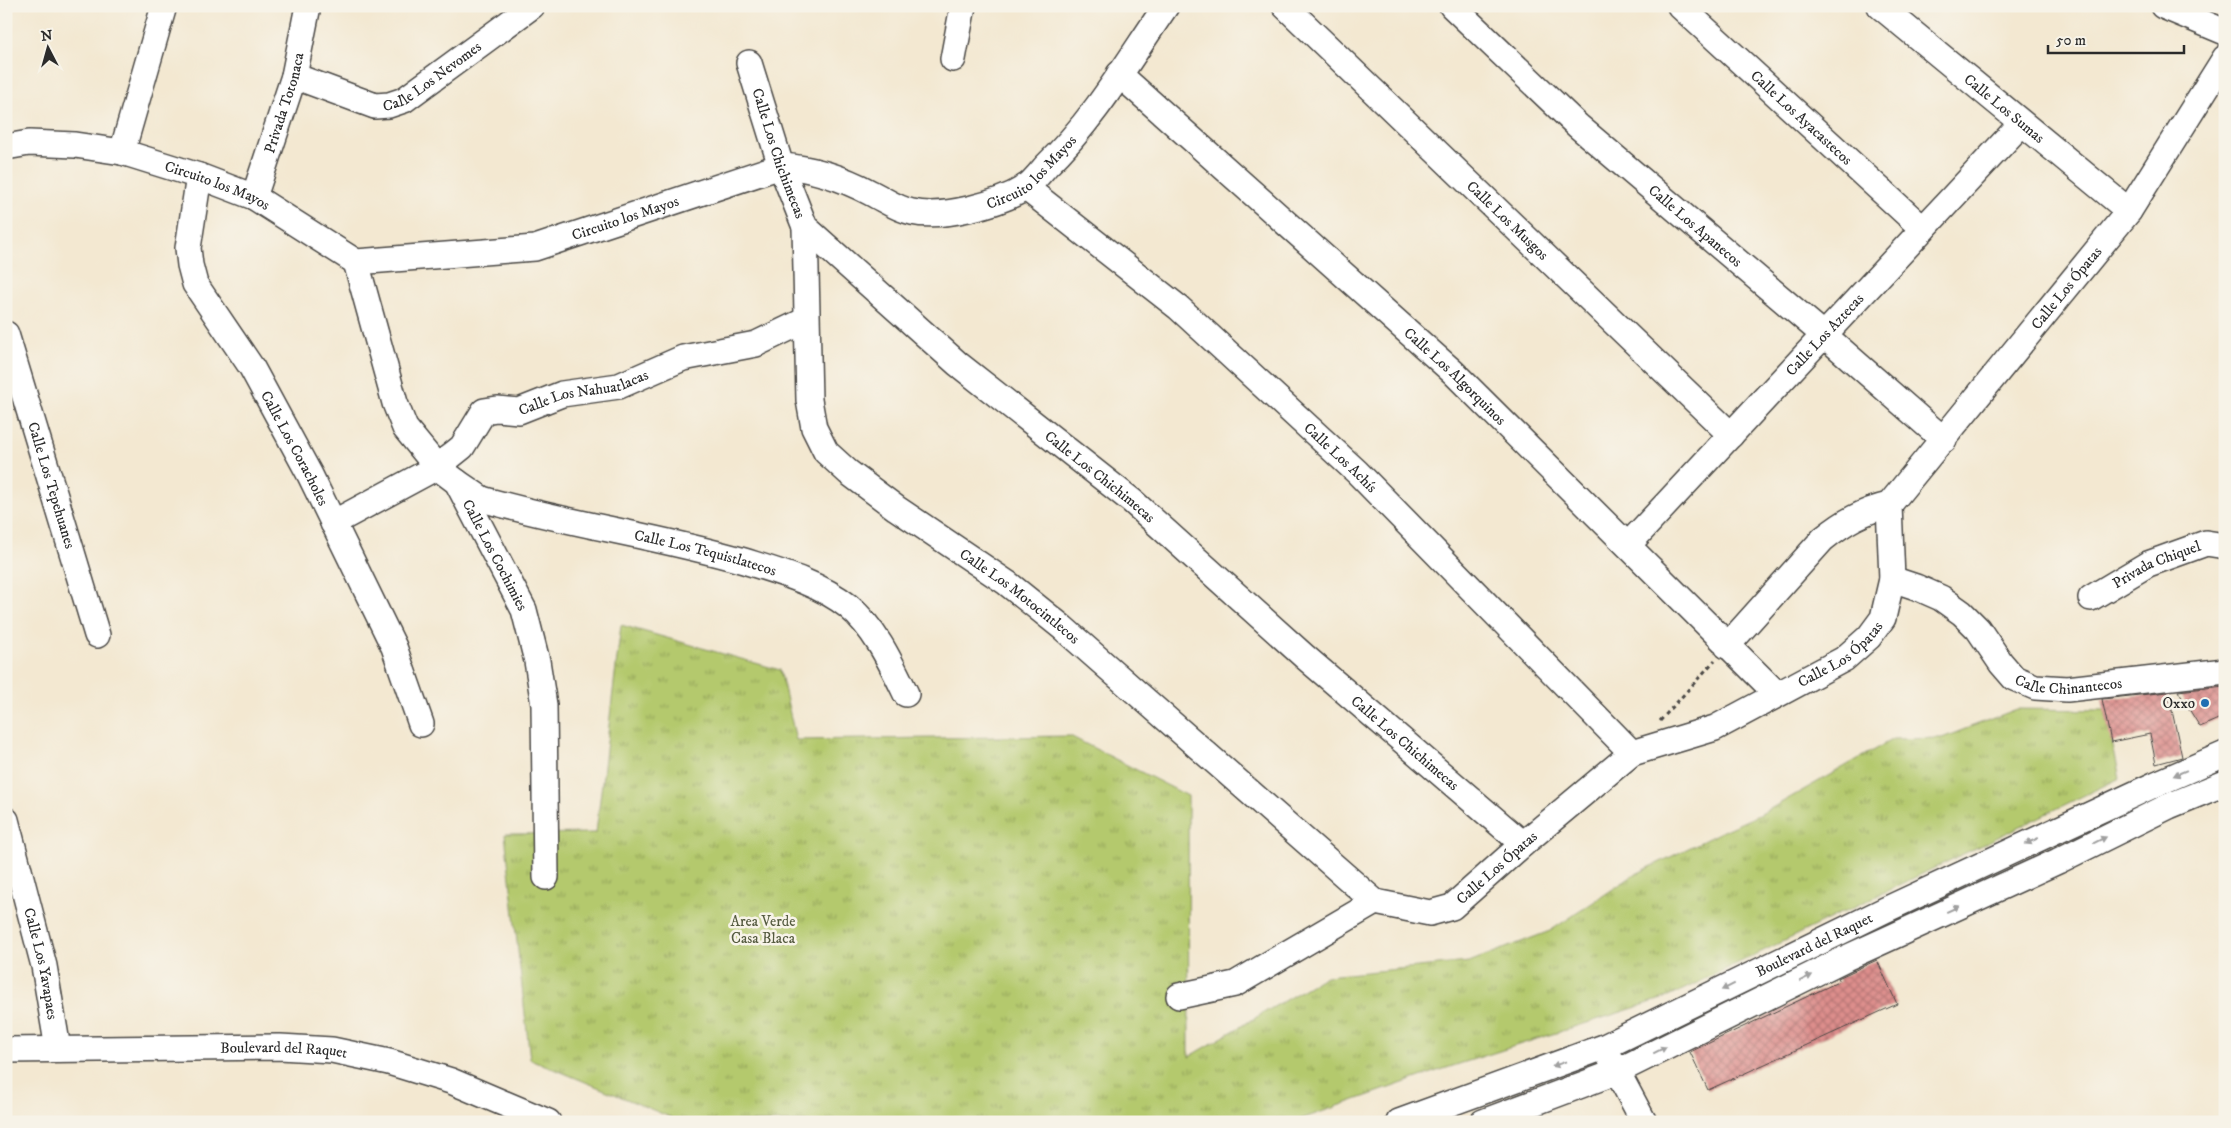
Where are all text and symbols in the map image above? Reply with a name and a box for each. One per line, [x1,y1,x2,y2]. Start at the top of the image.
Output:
north arrow [22,22,72,72]
scale bar [2048,22,2185,54]
text: N [40,26,54,46]
text: 50 m [2056,31,2086,50]
street label: Calle Los Nevomes [382,37,485,115]
street label: Privada Totonaca [260,50,309,156]
street label: Calle Los Ayacastecos [1746,66,1856,169]
street label: Calle Los Sumas [1960,70,2048,147]
street label: Calle Los Chichimecas [747,86,810,221]
street label: Circuito los Mayos [984,131,1081,214]
street label: Circuito los Mayos [162,157,273,215]
street label: Calle Los Musgos [1462,177,1552,264]
street label: Calle Los Apanecos [1644,181,1746,271]
street label: Circuito los Mayos [569,192,681,245]
street label: Calle Los Ópatas [2027,243,2106,334]
street label: Calle Los Aztecas [1782,290,1868,380]
street label: Calle Los Algorquinos [1400,324,1510,429]
street label: Calle Los Nahuatlacas [516,365,651,420]
street label: Calle Los Coracholes [256,388,333,509]
street label: Calle Los Achís [1300,419,1381,497]
street label: Calle Los Tepehuanes [23,420,79,551]
street label: Calle Los Chichimecas [1041,427,1159,527]
street label: Calle Los Cochimies [458,496,532,614]
street label: Calle Los Tequistlatecos [632,526,779,581]
street label: Privada Chiquel [2109,537,2204,593]
street label: Calle Los Motocintlecos [956,545,1083,648]
street label: Calle Los Ópatas [1795,618,1887,692]
street label: Calle Chinantecos [2012,670,2123,699]
street label: Calle Los Chichimecas [1347,692,1463,795]
place label: Oxxo [2162,694,2195,713]
marker: Oxxo [2199,697,2211,709]
one-way arrow [2173,770,2187,778]
street label: Calle Los Ópatas [1453,827,1541,909]
one-way arrow [2093,836,2107,844]
one-way arrow [2025,838,2039,846]
one-way arrow [1946,905,1960,913]
street label: Calle Los Yavapaes [19,906,62,1021]
street label: Boulevard del Raquet [1753,908,1876,981]
park label: Area Verde Casa Blaca [730,912,796,948]
one-way arrow [1799,974,1813,982]
one-way arrow [1721,983,1735,991]
street label: Boulevard del Raquet [220,1038,349,1063]
one-way arrow [1653,1046,1667,1054]
one-way arrow [1551,1061,1566,1068]

